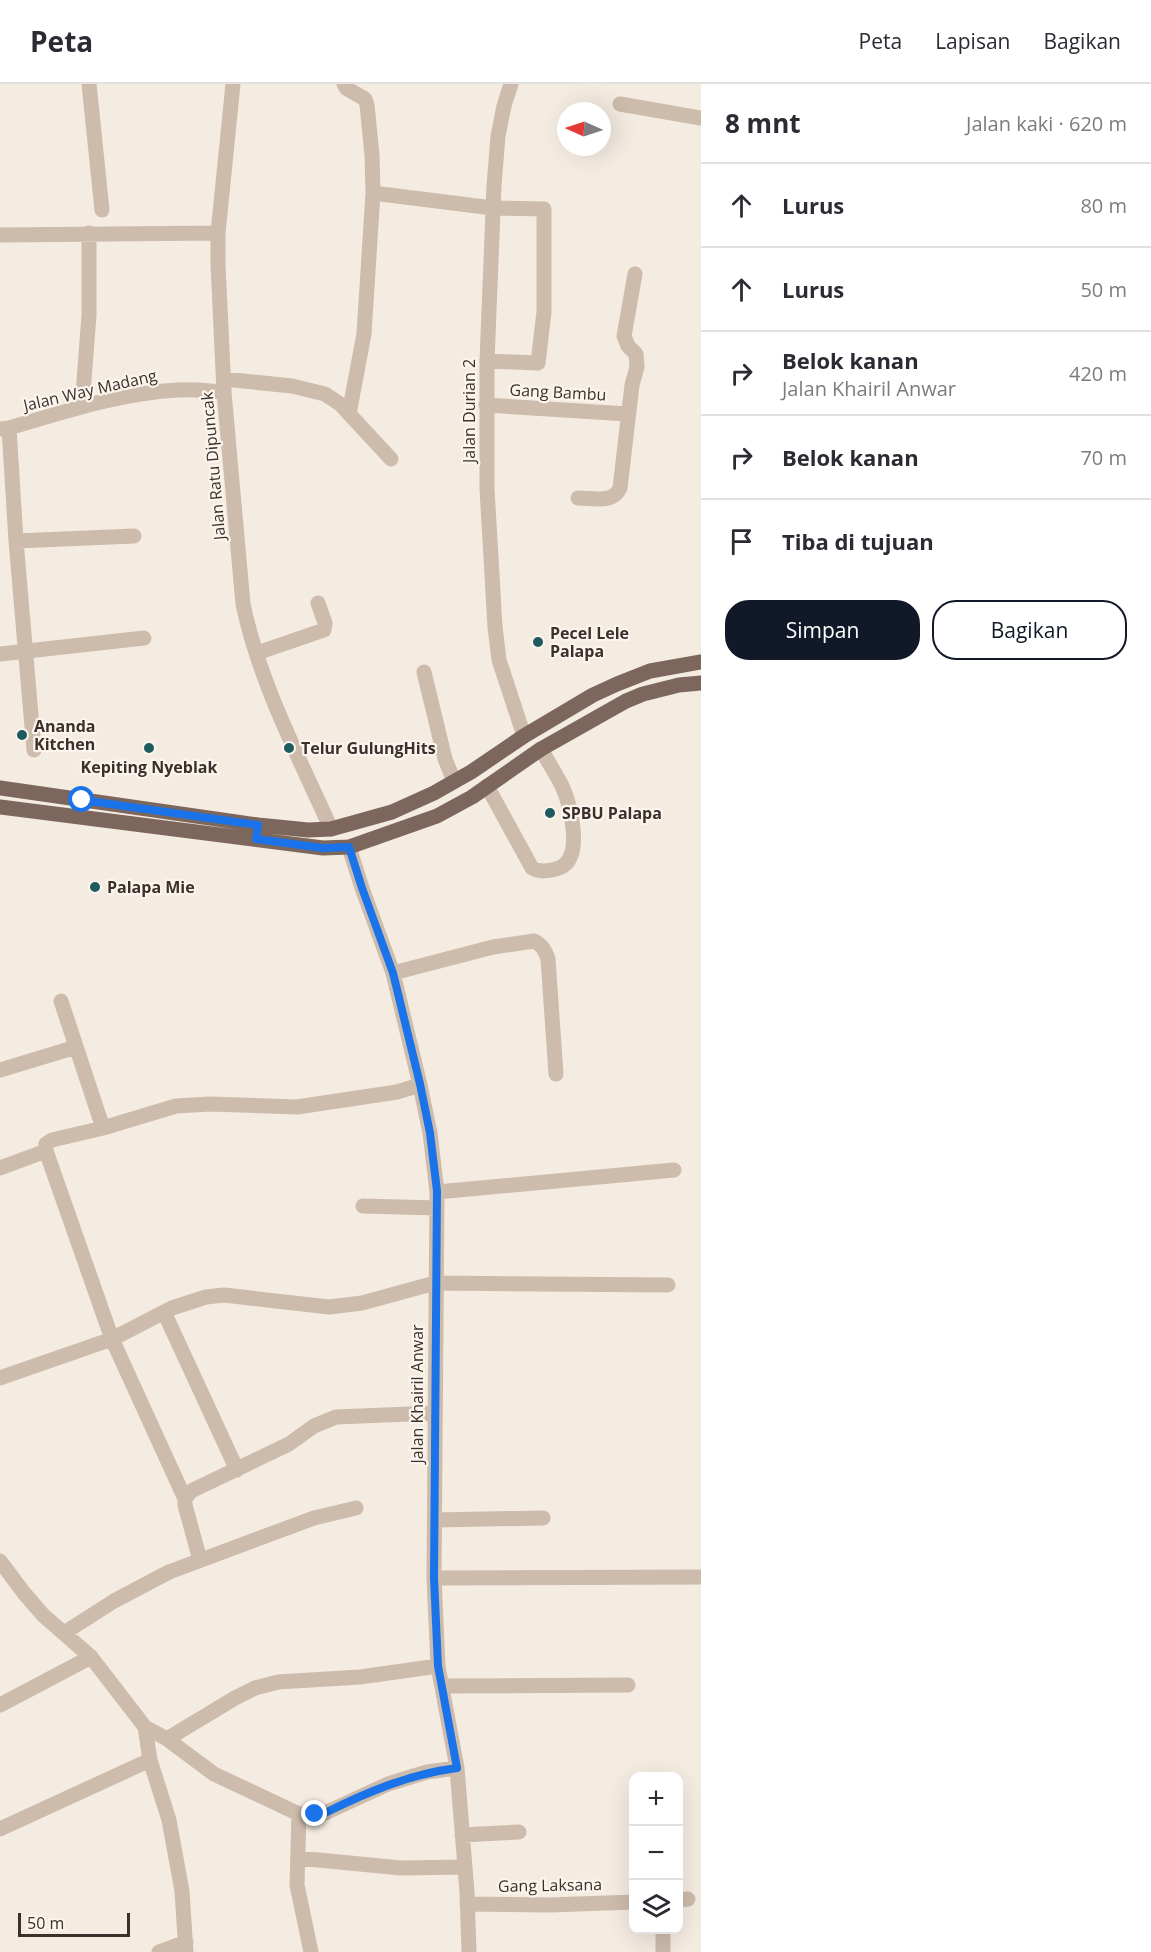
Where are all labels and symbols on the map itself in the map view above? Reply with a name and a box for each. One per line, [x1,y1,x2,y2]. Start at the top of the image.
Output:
north arrow [557,102,611,156]
street label: Jalan Durian 2 [458,359,480,465]
street label: Jalan Way Madang [19,364,159,417]
street label: Gang Bambu [509,378,607,406]
street label: Jalan Ratu Dipuncak [196,390,231,543]
place label: Pecel Lele Palapa [550,622,629,662]
marker: Pecel Lele Palapa [531,635,545,649]
place label: Ananda Kitchen [34,715,96,755]
marker: Ananda Kitchen [15,728,29,742]
place label: Telur GulungHits [301,737,436,759]
marker: Kepiting Nyeblak [142,741,156,755]
marker: Telur GulungHits [282,741,296,755]
place label: Kepiting Nyeblak [81,756,217,778]
route start [68,786,94,812]
place label: SPBU Palapa [562,802,662,824]
marker: SPBU Palapa [543,806,557,820]
place label: Palapa Mie [107,876,195,898]
marker: Palapa Mie [88,880,102,894]
street label: Jalan Khairil Anwar [406,1324,428,1466]
route end [301,1800,327,1826]
street label: Gang Laksana [498,1873,602,1897]
scale bar [18,1910,130,1938]

